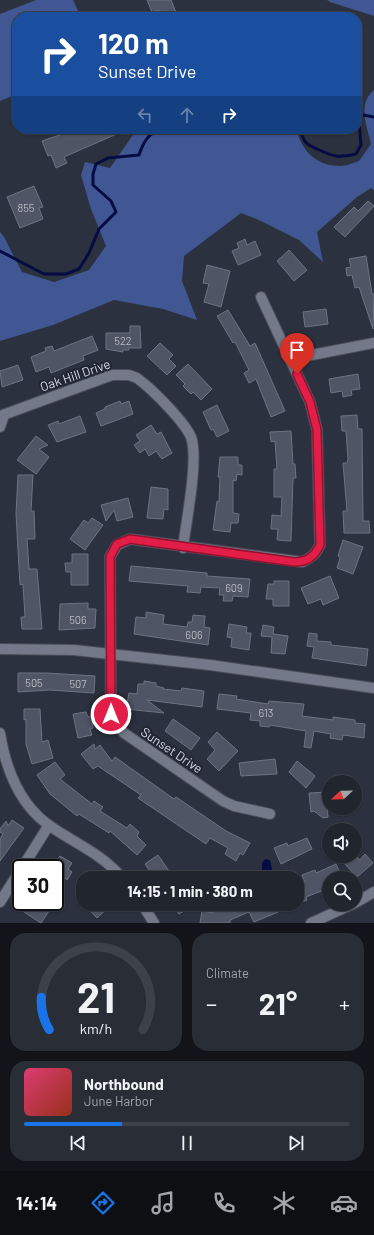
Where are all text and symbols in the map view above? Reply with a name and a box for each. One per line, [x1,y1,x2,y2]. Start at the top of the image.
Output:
text: 120 m [98,26,169,60]
icon: right [32,28,84,80]
text: Sunset Drive [98,60,196,82]
icon: left [134,104,156,126]
icon: ahead [176,104,198,126]
icon: right [218,104,240,126]
house number: 855 [17,201,35,214]
pin [280,333,314,374]
house number: 522 [114,334,132,347]
icon: arrive [286,339,308,361]
street label: Oak Hill Drive [38,356,112,394]
house number: 609 [225,581,243,594]
house number: 506 [69,613,87,626]
house number: 606 [185,628,203,641]
house number: 505 [25,676,43,689]
house number: 507 [69,677,87,690]
position arrow [90,693,132,735]
house number: 613 [259,706,273,719]
street label: Sunset Drive [138,724,206,777]
north arrow [322,775,362,815]
map controls [322,775,362,911]
button: sound [322,823,362,863]
speed limit sign: 30 [12,859,64,911]
button: search [322,871,362,911]
text: 14:15 · 1 min · 380 m [127,882,253,900]
text: Climate [206,965,249,981]
text: 21 [77,971,115,1021]
text: 21° [259,985,297,1021]
text: − [206,990,217,1016]
text: + [339,990,350,1016]
text: km/h [80,1020,112,1037]
text: Northbound [84,1075,164,1093]
text: June Harbor [84,1093,154,1109]
icon: previous [67,1132,89,1154]
icon: pause [176,1132,198,1154]
icon: next [285,1132,307,1154]
icon: directions [89,1189,117,1217]
icon: music [149,1189,177,1217]
icon: phone [210,1189,238,1217]
icon: climate [270,1189,298,1217]
icon: car [330,1189,358,1217]
text: 14:14 [16,1192,57,1214]

